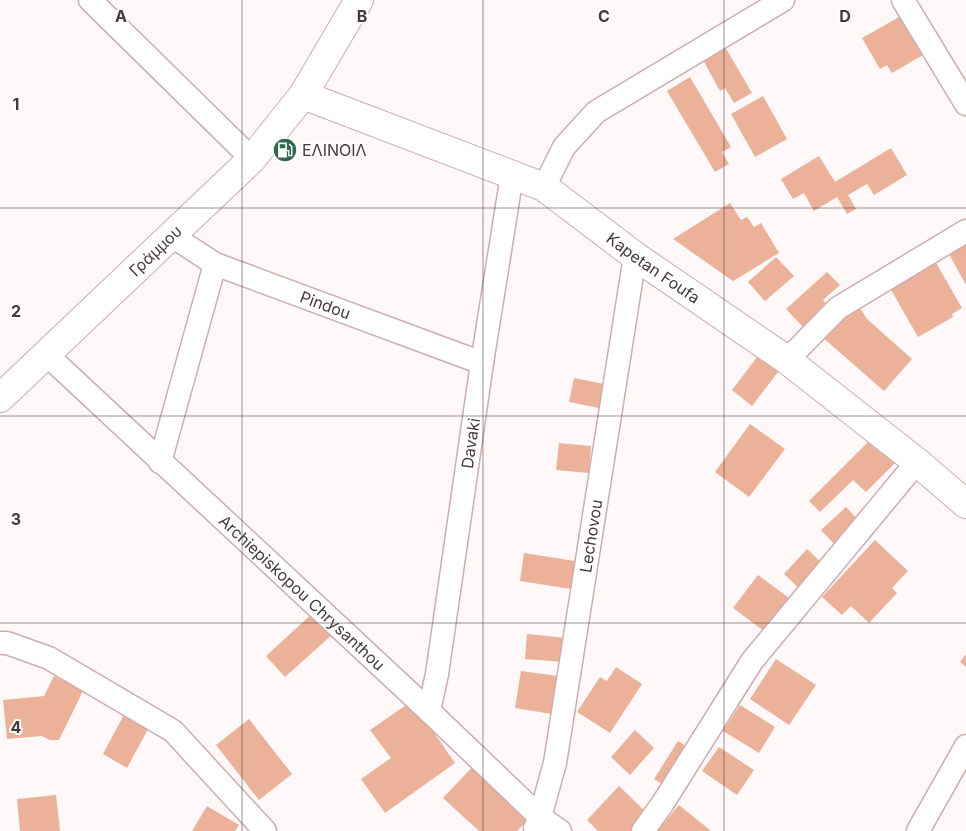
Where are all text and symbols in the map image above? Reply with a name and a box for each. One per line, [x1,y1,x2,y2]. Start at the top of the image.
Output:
text: A [115,6,127,26]
text: B [357,6,367,26]
text: C [598,6,610,26]
text: D [839,6,851,26]
text: 1 [13,94,19,114]
fuel station icon: ΕΛΙΝΟΙΛ [272,137,298,163]
place label: ΕΛΙΝΟΙΛ [302,140,367,160]
street label: Γράμμου [125,221,186,280]
street label: Kapetan Foufa [603,228,704,308]
street label: Pindou [297,286,353,323]
text: 2 [11,301,21,321]
street label: Davaki [457,417,484,470]
street label: Lechovou [575,498,606,574]
text: 3 [11,509,21,529]
street label: Archiepiskopou Chrysanthou [215,511,389,675]
text: 4 [11,717,22,737]

